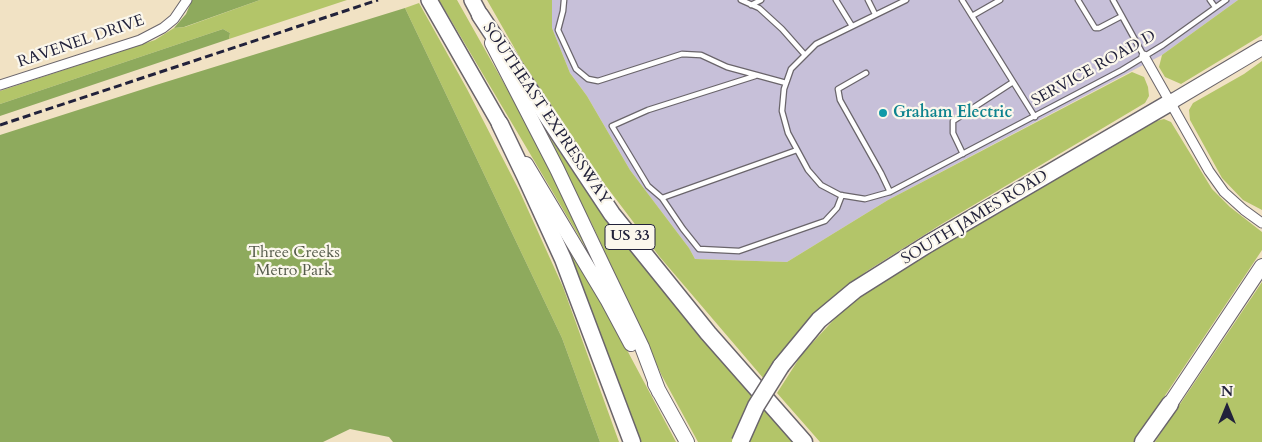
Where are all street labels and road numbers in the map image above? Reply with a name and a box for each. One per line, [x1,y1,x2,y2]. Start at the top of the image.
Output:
street label: RAVENEL DRIVE [15,11,147,73]
street label: SOUTHEAST EXPRESSWAY [478,19,614,209]
street label: SERVICE ROAD D [1028,27,1160,111]
street label: SOUTH JAMES ROAD [898,167,1052,269]
road number: US 33 [605,224,655,250]

